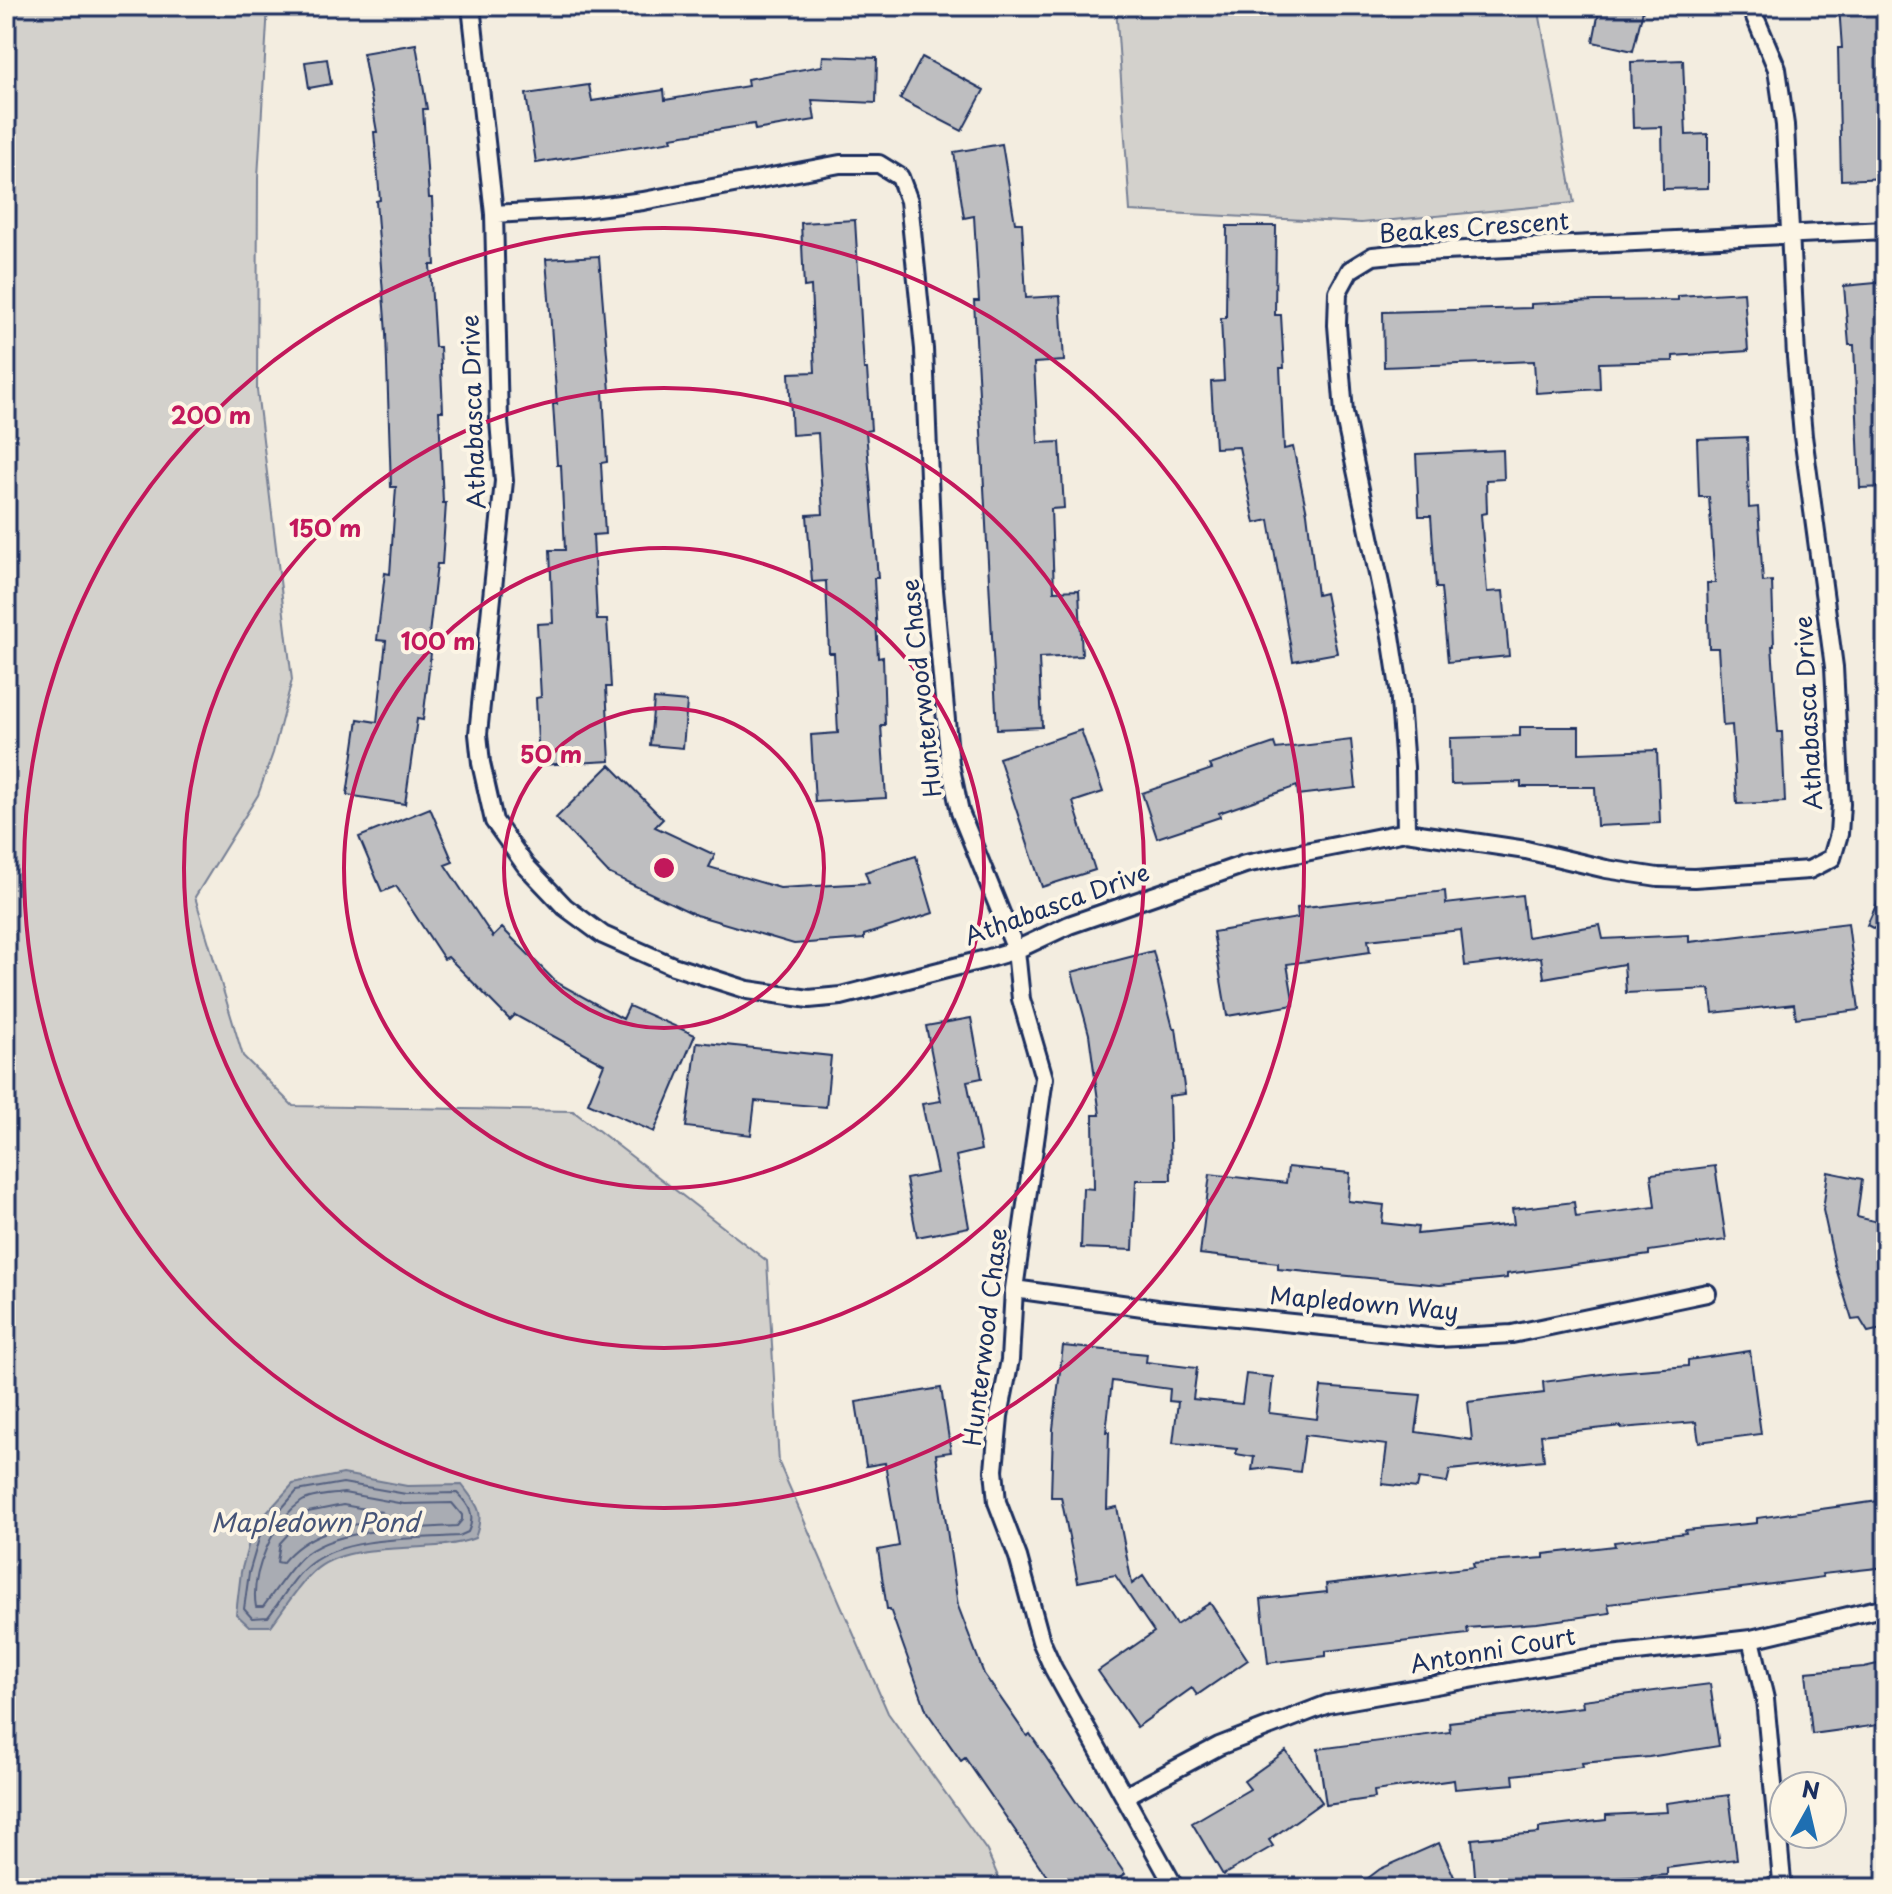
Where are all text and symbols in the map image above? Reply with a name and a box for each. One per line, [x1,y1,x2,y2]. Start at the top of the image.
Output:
street label: Beakes Crescent [1378,201,1570,251]
street label: Athabasca Drive [451,314,493,510]
text: 200 m [171,396,251,432]
text: 150 m [289,509,361,545]
street label: Hunterwood Chase [891,577,949,799]
street label: Athabasca Drive [1784,615,1830,811]
text: 100 m [401,622,475,658]
text: 50 m [520,735,582,771]
street label: Athabasca Drive [959,853,1154,953]
centre of rings [650,854,678,882]
street label: Hunterwood Chase [953,1226,1015,1448]
street label: Mapledown Way [1268,1276,1460,1328]
water label: Mapledown Pond [211,1502,424,1541]
street label: Antonni Court [1407,1617,1578,1681]
north arrow [1768,1770,1848,1850]
text: N [1800,1771,1822,1806]

